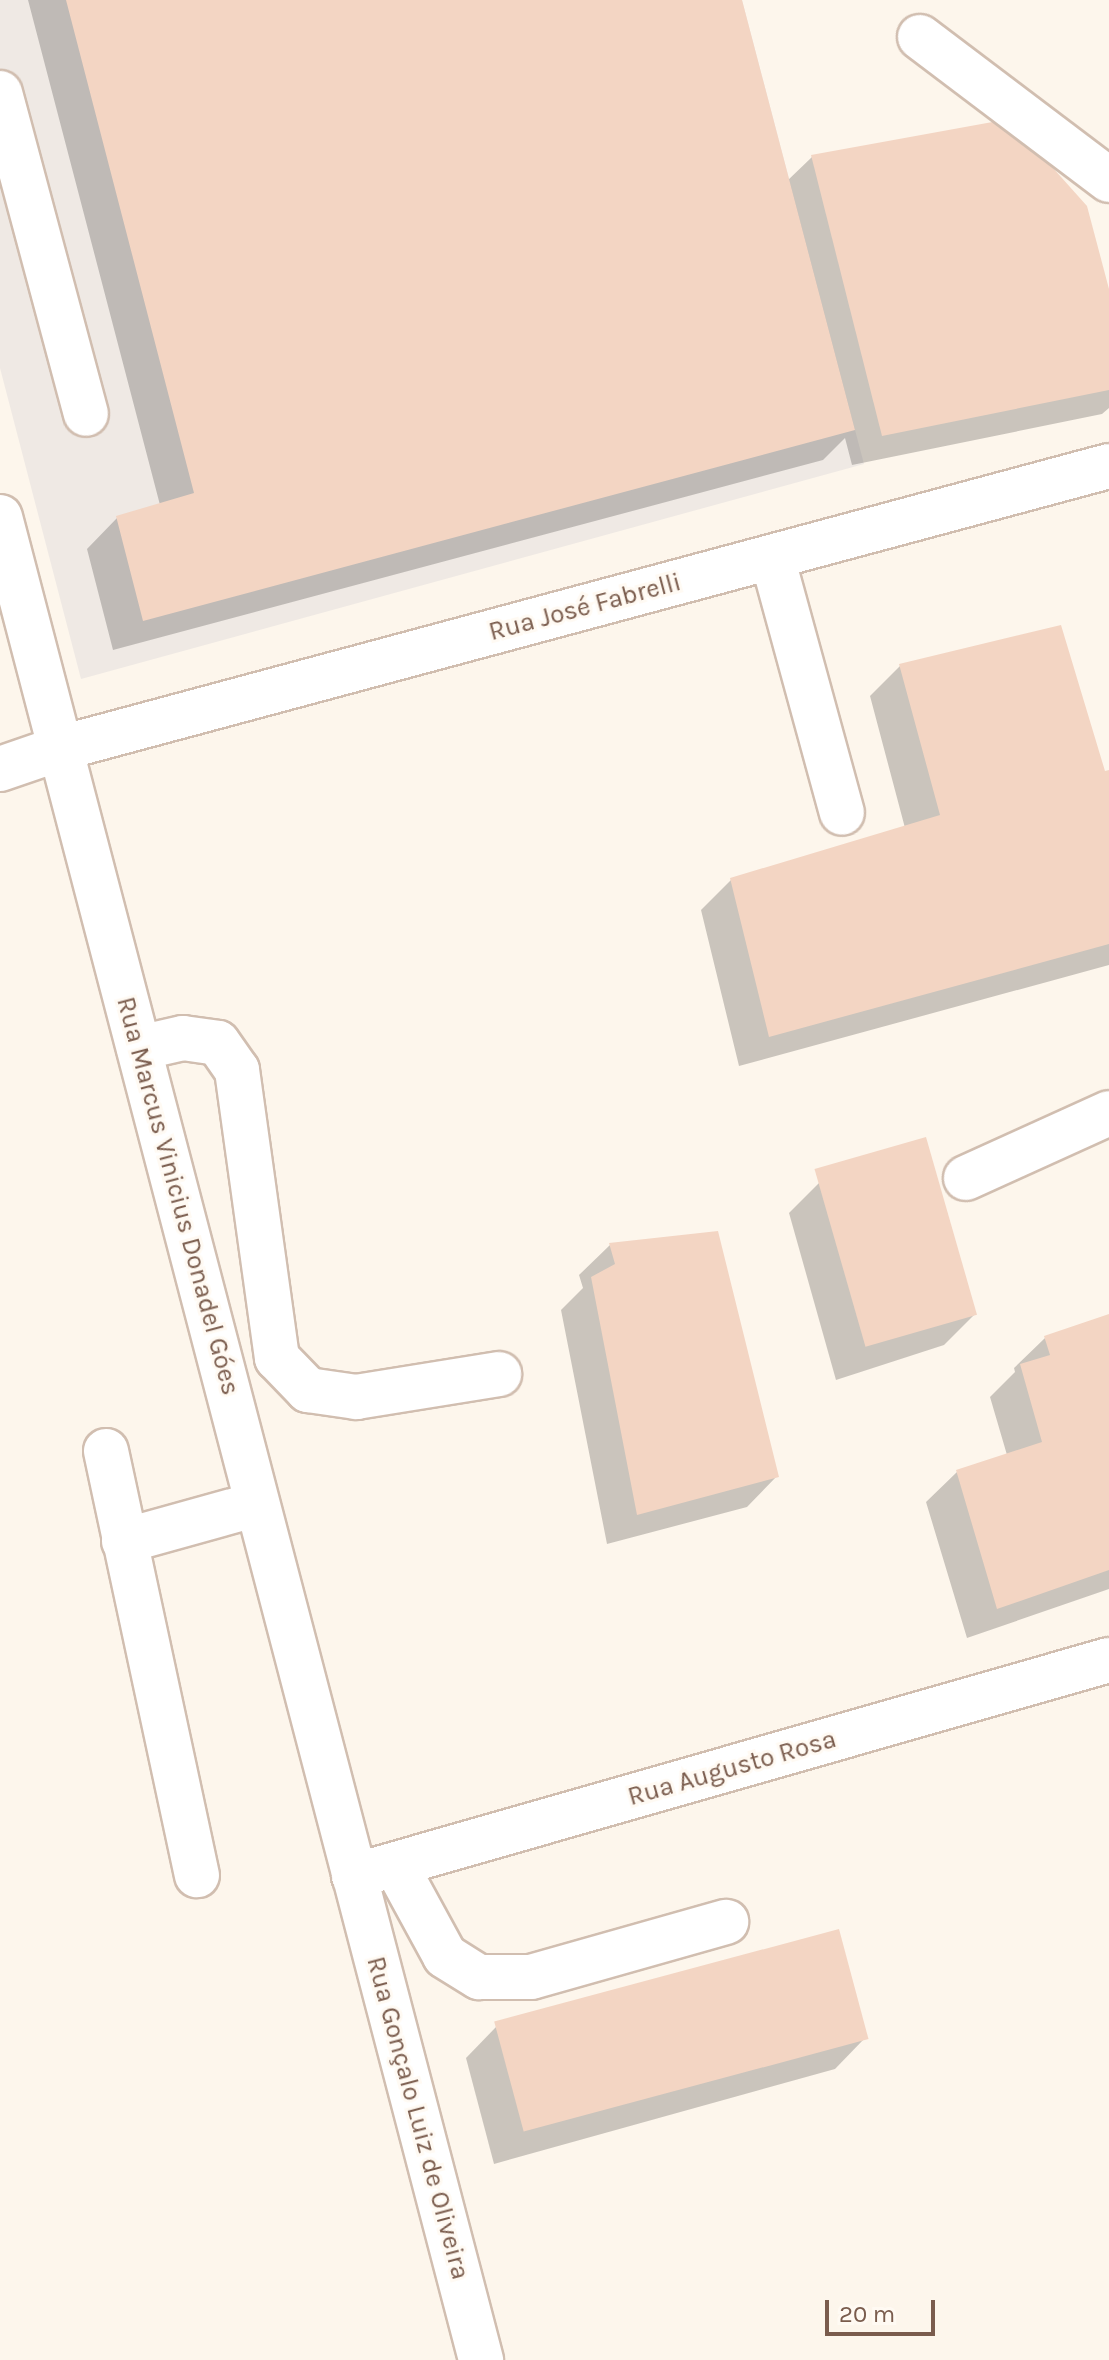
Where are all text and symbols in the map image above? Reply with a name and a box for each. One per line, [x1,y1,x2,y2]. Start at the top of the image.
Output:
street label: Rua José Fabrelli [485,566,685,648]
street label: Rua Marcus Vinicius Donadel Góes [110,993,246,1399]
street label: Rua Augusto Rosa [624,1723,840,1813]
street label: Rua Gonçalo Luiz de Oliveira [360,1953,476,2283]
scale bar [829,2284,939,2334]
text: 20 m [839,2300,895,2328]

